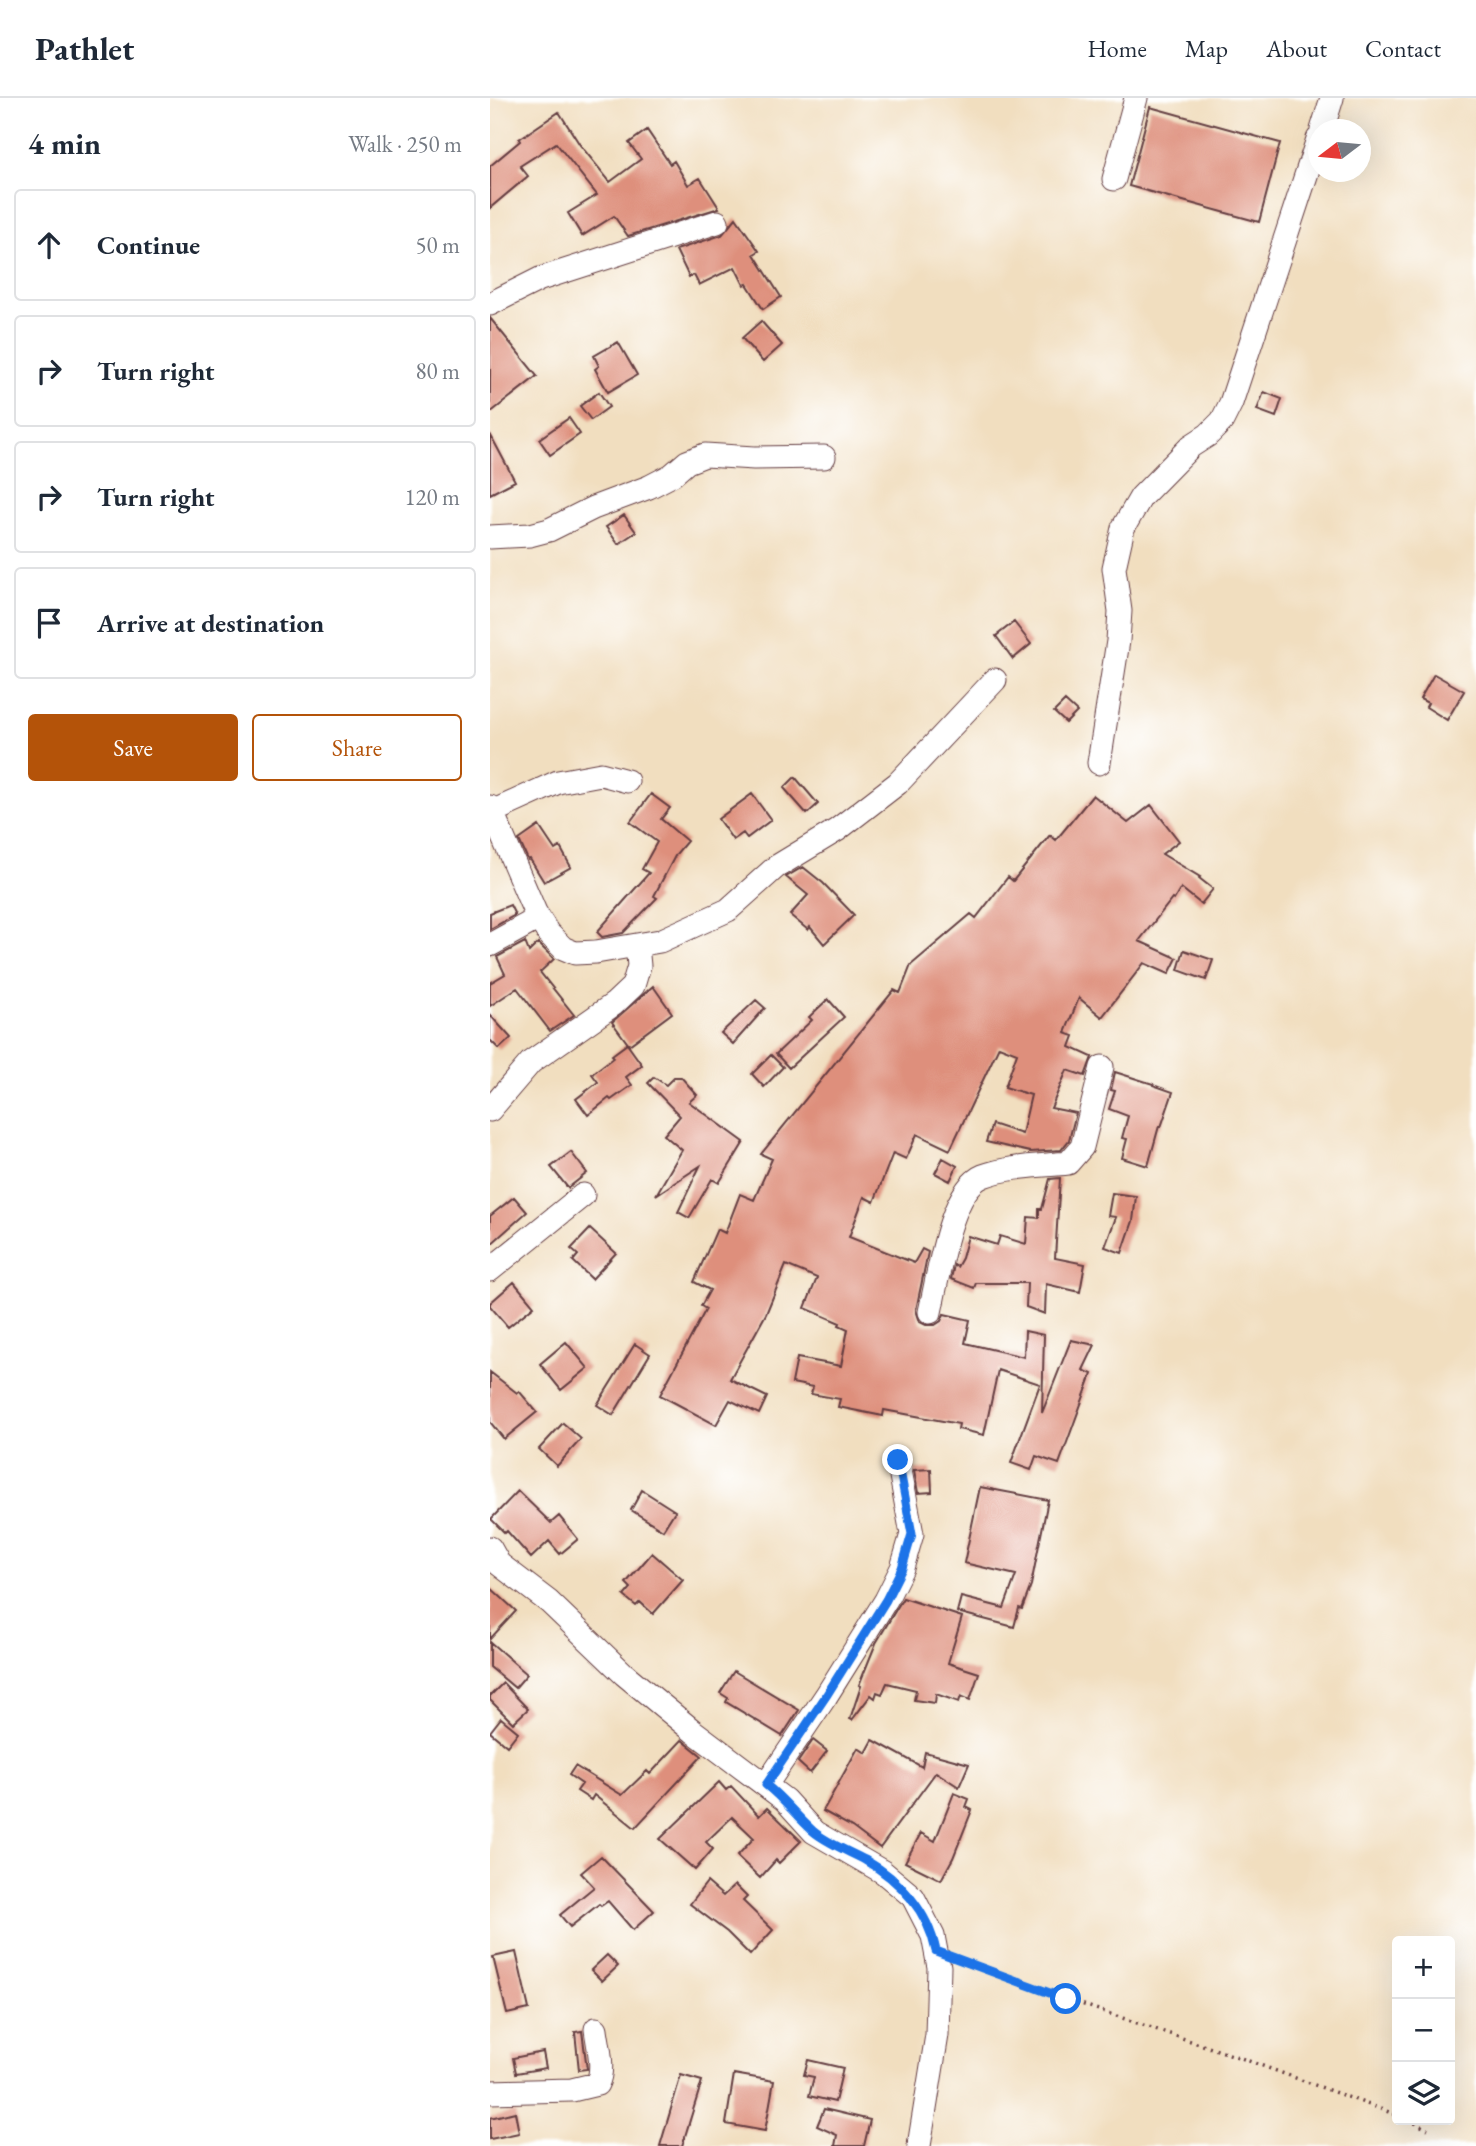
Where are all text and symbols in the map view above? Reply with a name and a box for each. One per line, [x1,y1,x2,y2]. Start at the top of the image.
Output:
text: Pathlet [35,27,134,70]
text: Home [1087,33,1147,64]
text: Map [1185,33,1228,64]
text: About [1266,33,1327,64]
text: Contact [1365,33,1441,64]
north arrow [1308,119,1371,182]
text: 4 min [28,124,101,163]
text: Walk · 250 m [348,129,462,159]
icon: ahead [30,226,68,264]
text: Continue [97,228,200,262]
text: 50 m [415,230,460,260]
icon: right [30,352,68,390]
text: Turn right [97,354,215,388]
text: 80 m [415,356,460,386]
icon: right [30,478,68,516]
text: Turn right [97,480,215,514]
text: 120 m [404,482,460,512]
icon: arrive [30,604,68,642]
text: Arrive at destination [97,606,324,640]
button: Save [28,714,238,781]
button: Share [252,714,462,781]
route end [882,1444,913,1475]
map controls [1392,1936,1455,2125]
button: + [1392,1936,1455,1999]
route start [1050,1983,1081,2014]
button: − [1392,1999,1455,2062]
button: layers [1392,2062,1455,2125]

